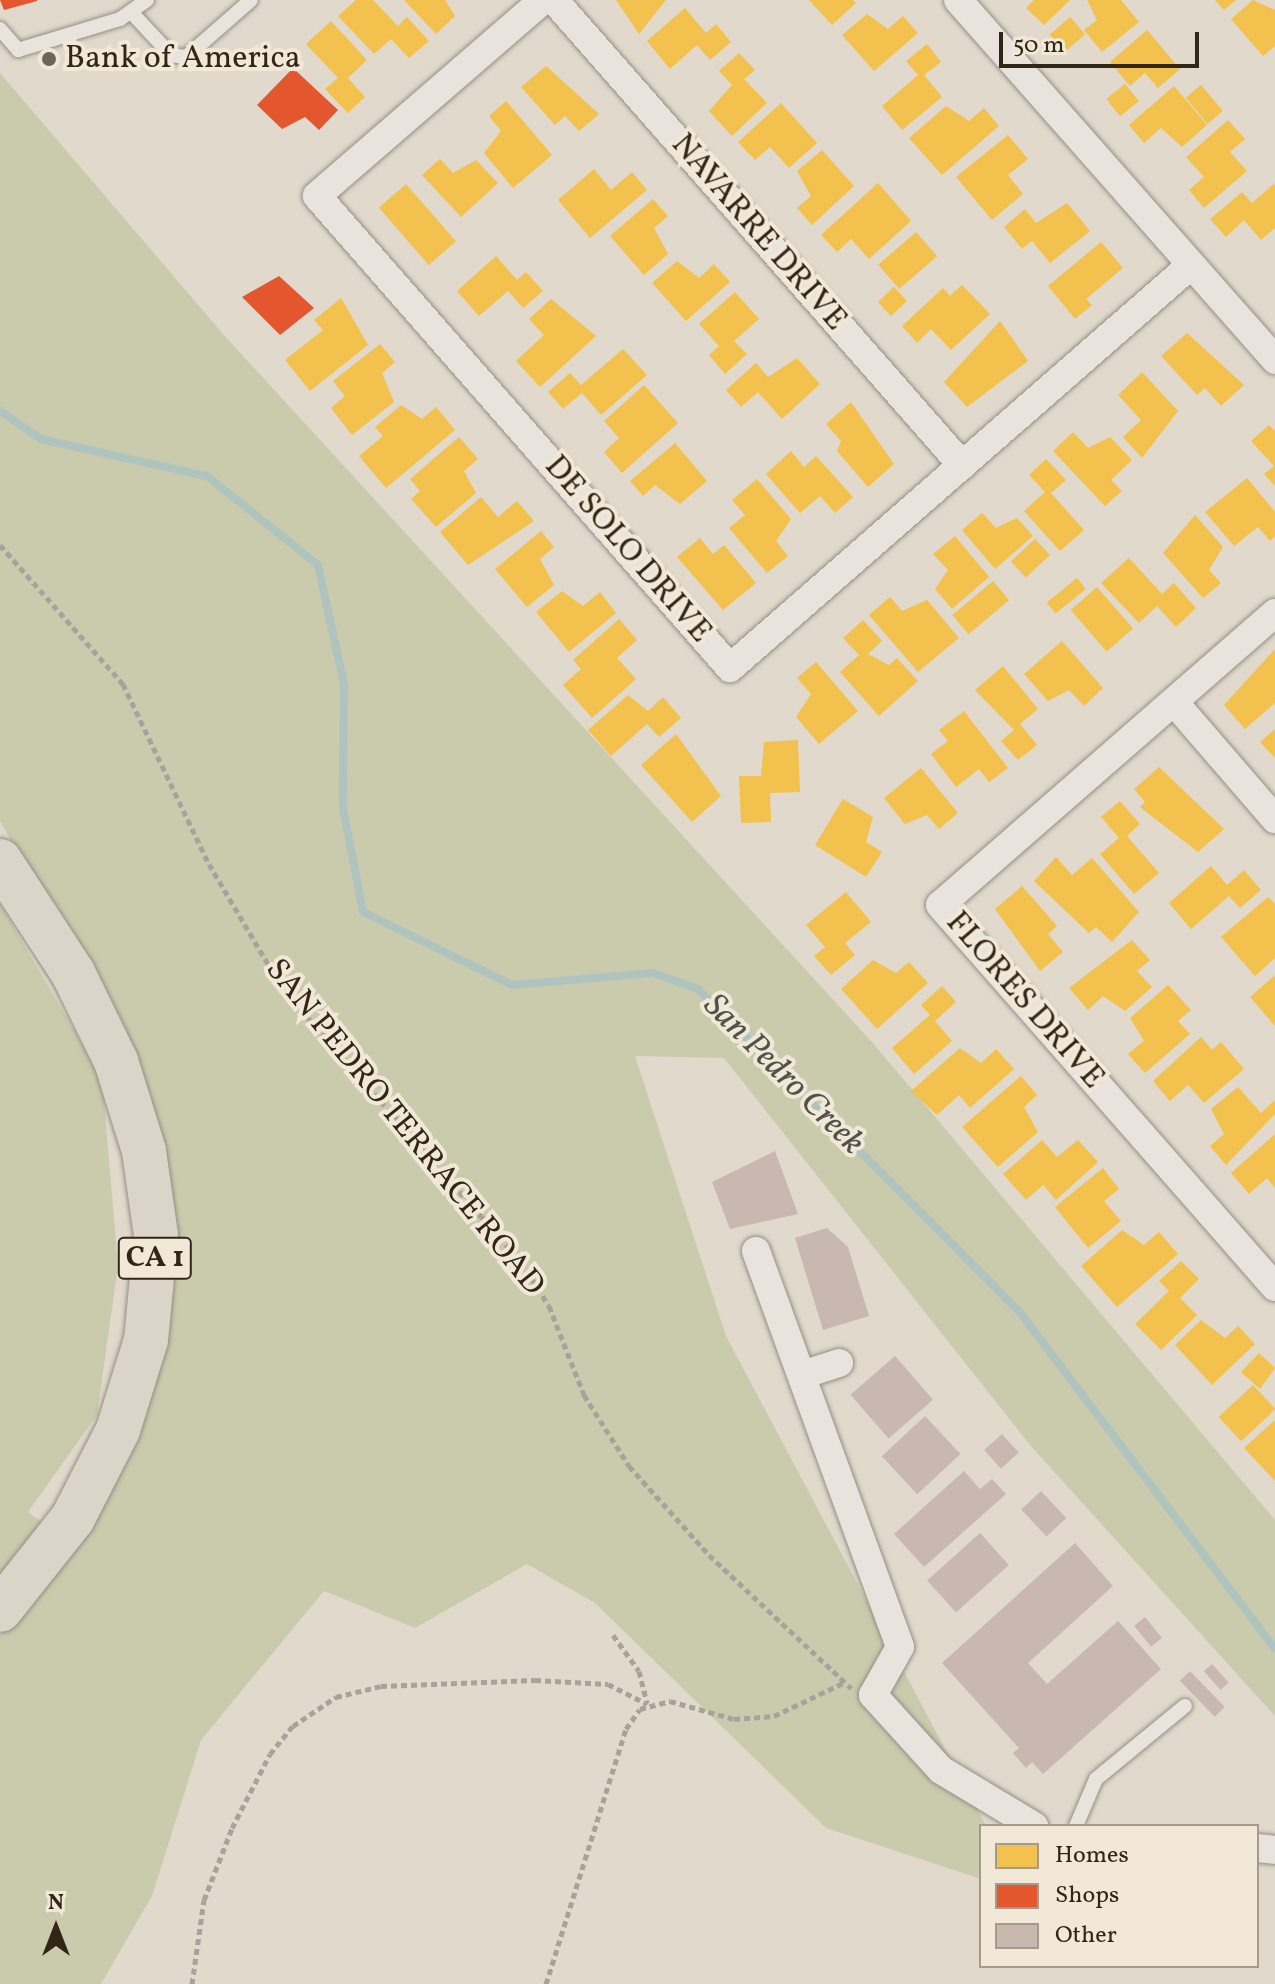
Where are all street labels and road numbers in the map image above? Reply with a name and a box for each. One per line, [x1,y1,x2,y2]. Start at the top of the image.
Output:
street label: NAVARRE DRIVE [662,127,854,339]
street label: DE SOLO DRIVE [535,449,719,651]
street label: FLORES DRIVE [937,905,1111,1097]
street label: SAN PEDRO TERRACE ROAD [256,952,552,1304]
road number: CA 1 [117,1232,193,1284]

